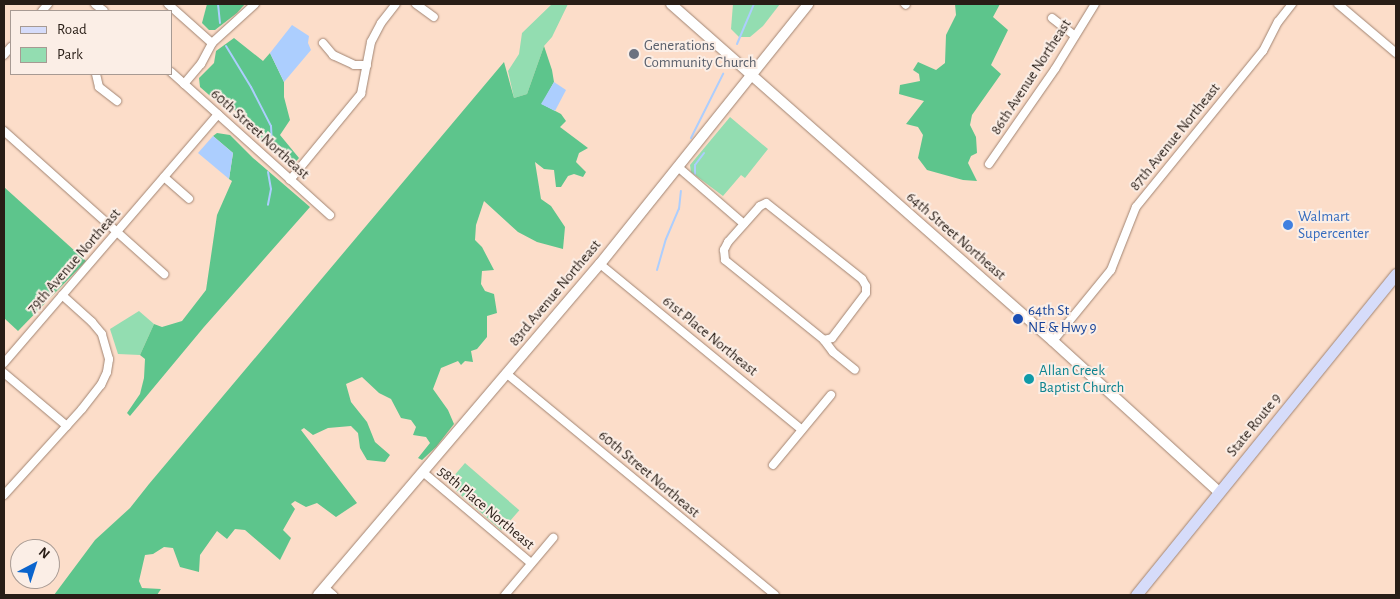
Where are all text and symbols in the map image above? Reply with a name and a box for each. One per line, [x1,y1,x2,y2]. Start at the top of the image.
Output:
legend [10,10,172,75]
street label: 86th Avenue Northeast [987,16,1075,138]
text: Road [57,22,87,37]
place label: Generations Community Church [644,36,757,71]
text: Park [57,47,83,62]
marker: Generations Community Church [628,48,640,60]
street label: 87th Avenue Northeast [1126,80,1224,194]
street label: 60th Street Northeast [207,85,313,183]
street label: 64th Street Northeast [903,188,1009,284]
street label: 79th Avenue Northeast [23,205,125,317]
place label: Walmart Supercenter [1298,207,1369,242]
marker: Walmart Supercenter [1282,219,1294,231]
street label: 83rd Avenue Northeast [505,236,605,350]
street label: 61st Place Northeast [659,292,761,380]
place label: 64th St NE & Hwy 9 [1028,301,1097,336]
marker: 64th St NE & Hwy 9 [1012,313,1024,325]
place label: Allan Creek Baptist Church [1039,361,1124,396]
marker: Allan Creek Baptist Church [1023,373,1035,385]
street label: State Route 9 [1223,390,1285,460]
street label: 60th Street Northeast [595,426,703,522]
street label: 58th Place Northeast [434,462,538,554]
north arrow [10,539,60,589]
text: N [36,545,52,562]

